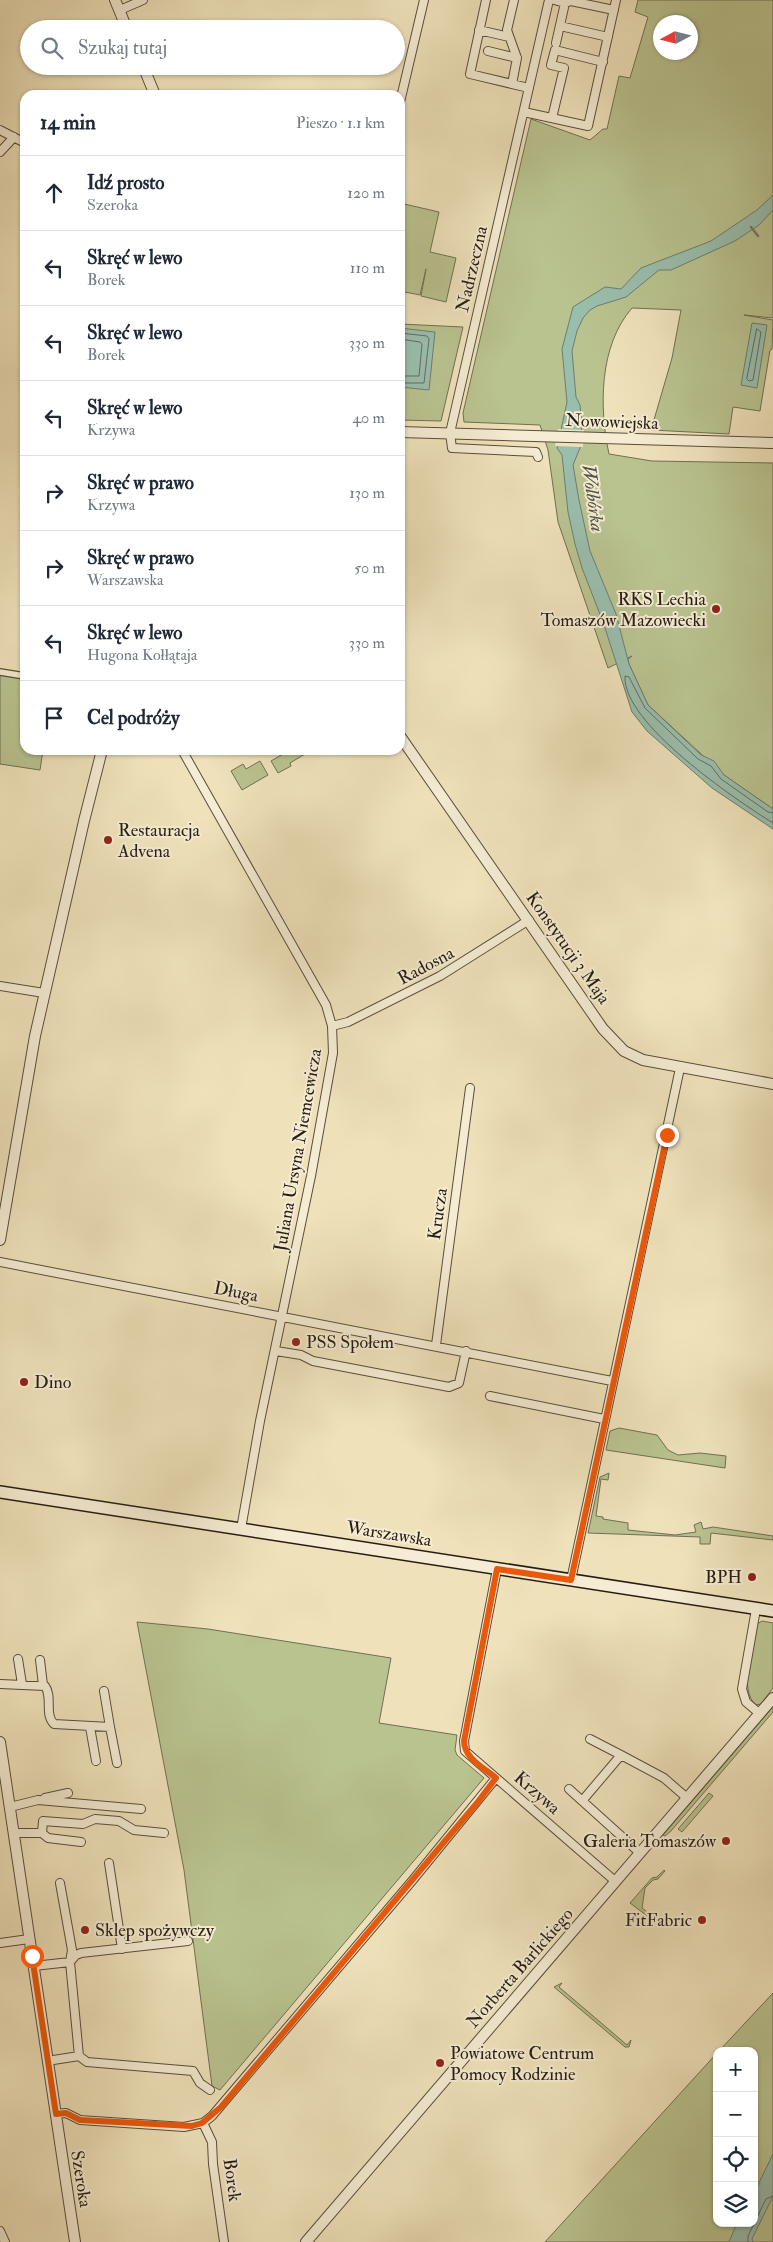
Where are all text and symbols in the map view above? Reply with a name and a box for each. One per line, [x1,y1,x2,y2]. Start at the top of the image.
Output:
north arrow [653,15,698,60]
search box [20,20,405,75]
icon: search [38,34,66,62]
text: Szukaj tutaj [78,36,167,60]
text: 14 min [40,109,96,136]
text: Pieszo · 1.1 km [296,113,385,133]
text: Idź prosto [87,171,164,195]
icon: ahead [40,179,68,207]
text: 120 m [347,183,385,203]
text: Szeroka [87,195,138,215]
street label: Nadrzeczna [451,223,493,314]
text: Skręć w lewo [87,246,182,270]
icon: left [40,254,68,282]
text: 110 m [350,258,385,278]
text: Borek [87,270,125,290]
text: Skręć w lewo [87,321,182,345]
icon: left [40,329,68,357]
text: 330 m [349,333,385,353]
text: Borek [87,345,125,365]
text: Skręć w lewo [87,396,182,420]
icon: left [40,404,68,432]
text: 40 m [352,408,385,428]
street label: Nowowiejska [565,409,660,435]
text: Krzywa [87,420,135,440]
water label: Wolbórka [576,463,610,533]
text: Skręć w prawo [87,471,194,495]
icon: right [40,479,68,507]
text: 130 m [349,483,385,503]
text: Krzywa [87,495,135,515]
text: Skręć w prawo [87,546,194,570]
icon: right [40,554,68,582]
text: 50 m [354,558,385,578]
text: Warszawska [87,570,164,590]
place label: RKS Lechia Tomaszów Mazowiecki [541,588,707,632]
marker: RKS Lechia Tomaszów Mazowiecki [710,603,722,615]
text: Skręć w lewo [87,621,182,645]
icon: left [40,629,68,657]
text: 330 m [349,633,385,653]
text: Hugona Kołłątaja [87,645,197,665]
icon: arrive [40,704,68,732]
text: Cel podróży [87,706,180,730]
place label: Restauracja Advena [117,819,201,863]
marker: Restauracja Advena [102,834,114,846]
street label: Konstytucji 3 Maja [521,887,616,1009]
street label: Radosna [394,941,459,990]
street label: Juliana Ursyna Niemcewicza [269,1046,327,1254]
route end [656,1124,679,1147]
street label: Krucza [423,1186,453,1241]
street label: Długa [212,1276,261,1308]
place label: PSS Społem [306,1331,394,1354]
marker: PSS Społem [290,1336,302,1348]
place label: Dino [34,1371,72,1394]
marker: Dino [18,1376,30,1388]
street label: Warszawska [344,1516,434,1552]
place label: BPH [705,1566,742,1589]
marker: BPH [746,1571,758,1583]
street label: Krzywa [509,1766,566,1820]
place label: Galeria Tomaszów [583,1830,717,1853]
marker: Galeria Tomaszów [720,1835,732,1847]
street label: Norberta Barlickiego [461,1903,579,2033]
place label: FitFabric [625,1909,692,1932]
marker: FitFabric [696,1914,708,1926]
place label: Sklep spożywczy [95,1919,215,1942]
marker: Sklep spożywczy [79,1924,91,1936]
route start [21,1945,44,1968]
place label: Powiatowe Centrum Pomocy Rodzinie [450,2042,594,2086]
map controls [713,2047,758,2227]
button: + [713,2047,758,2092]
marker: Powiatowe Centrum Pomocy Rodzinie [434,2057,446,2069]
button: − [713,2092,758,2137]
button: locate [713,2137,758,2182]
street label: Szeroka [65,2149,97,2210]
street label: Borek [218,2157,246,2203]
button: layers [713,2182,758,2227]

